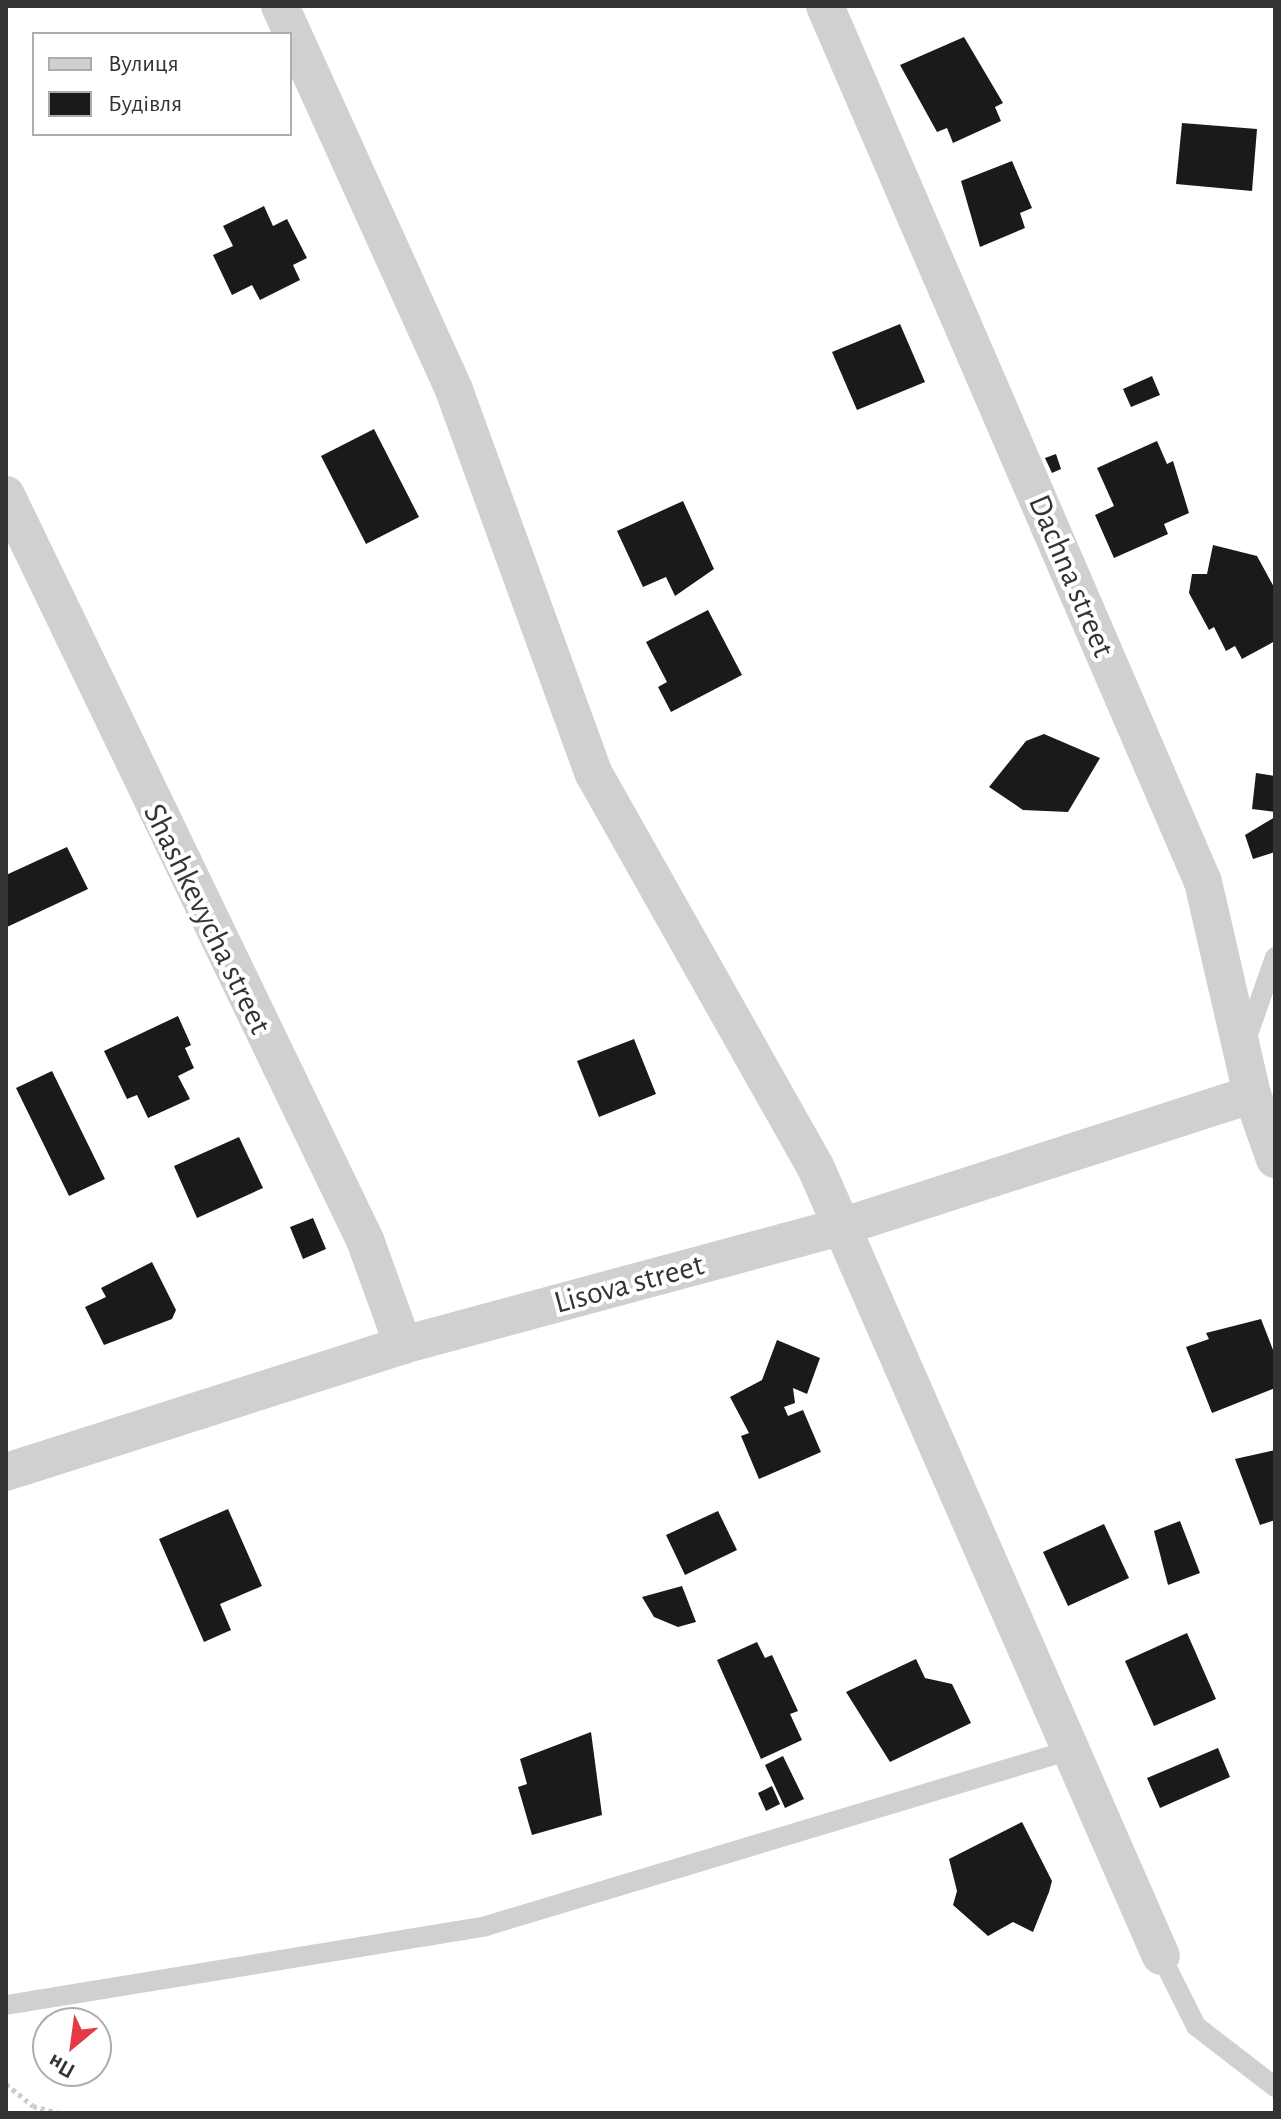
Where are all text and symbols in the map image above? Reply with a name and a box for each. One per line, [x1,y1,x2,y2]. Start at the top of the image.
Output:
legend [32,32,292,136]
text: Вулиця [108,52,179,76]
text: Будівля [108,92,182,116]
street label: Dachna street [1020,489,1122,663]
street label: Shashkevycha street [135,798,279,1040]
street label: Lisova street [550,1246,708,1322]
north arrow [32,2007,112,2087]
text: Пн [44,2050,78,2082]

